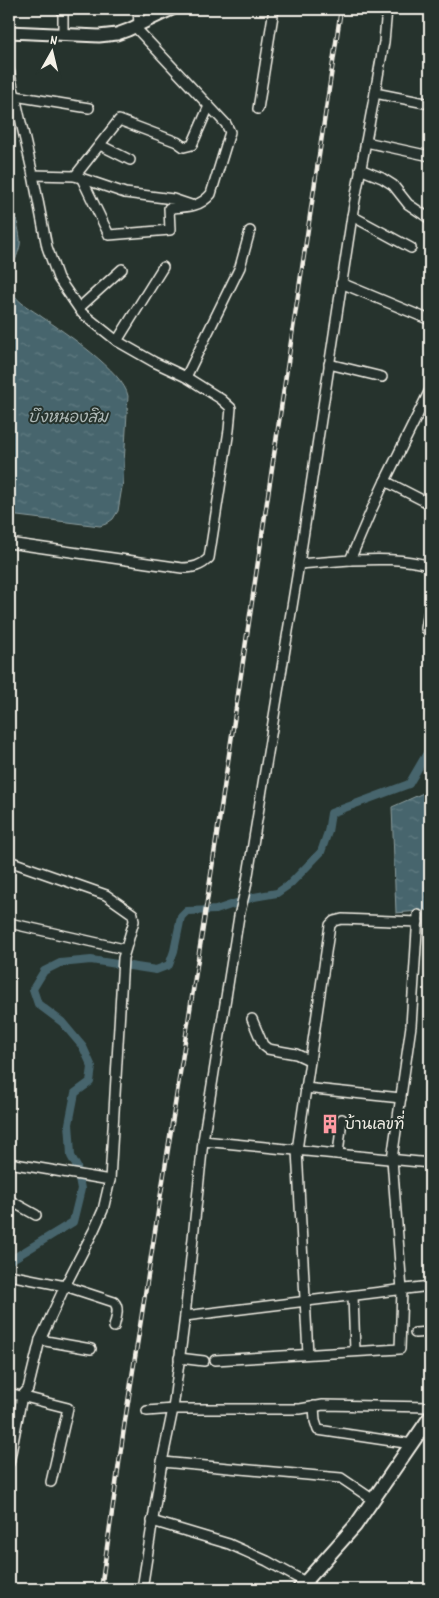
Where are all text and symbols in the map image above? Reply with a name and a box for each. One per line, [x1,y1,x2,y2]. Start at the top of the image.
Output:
north arrow [28,28,78,78]
text: N [49,31,58,52]
water label: บึงหนองสิม [28,407,109,430]
place label: บ้านเลขที่ [345,1110,405,1137]
building icon: บ้านเลขที่ [319,1113,341,1135]

